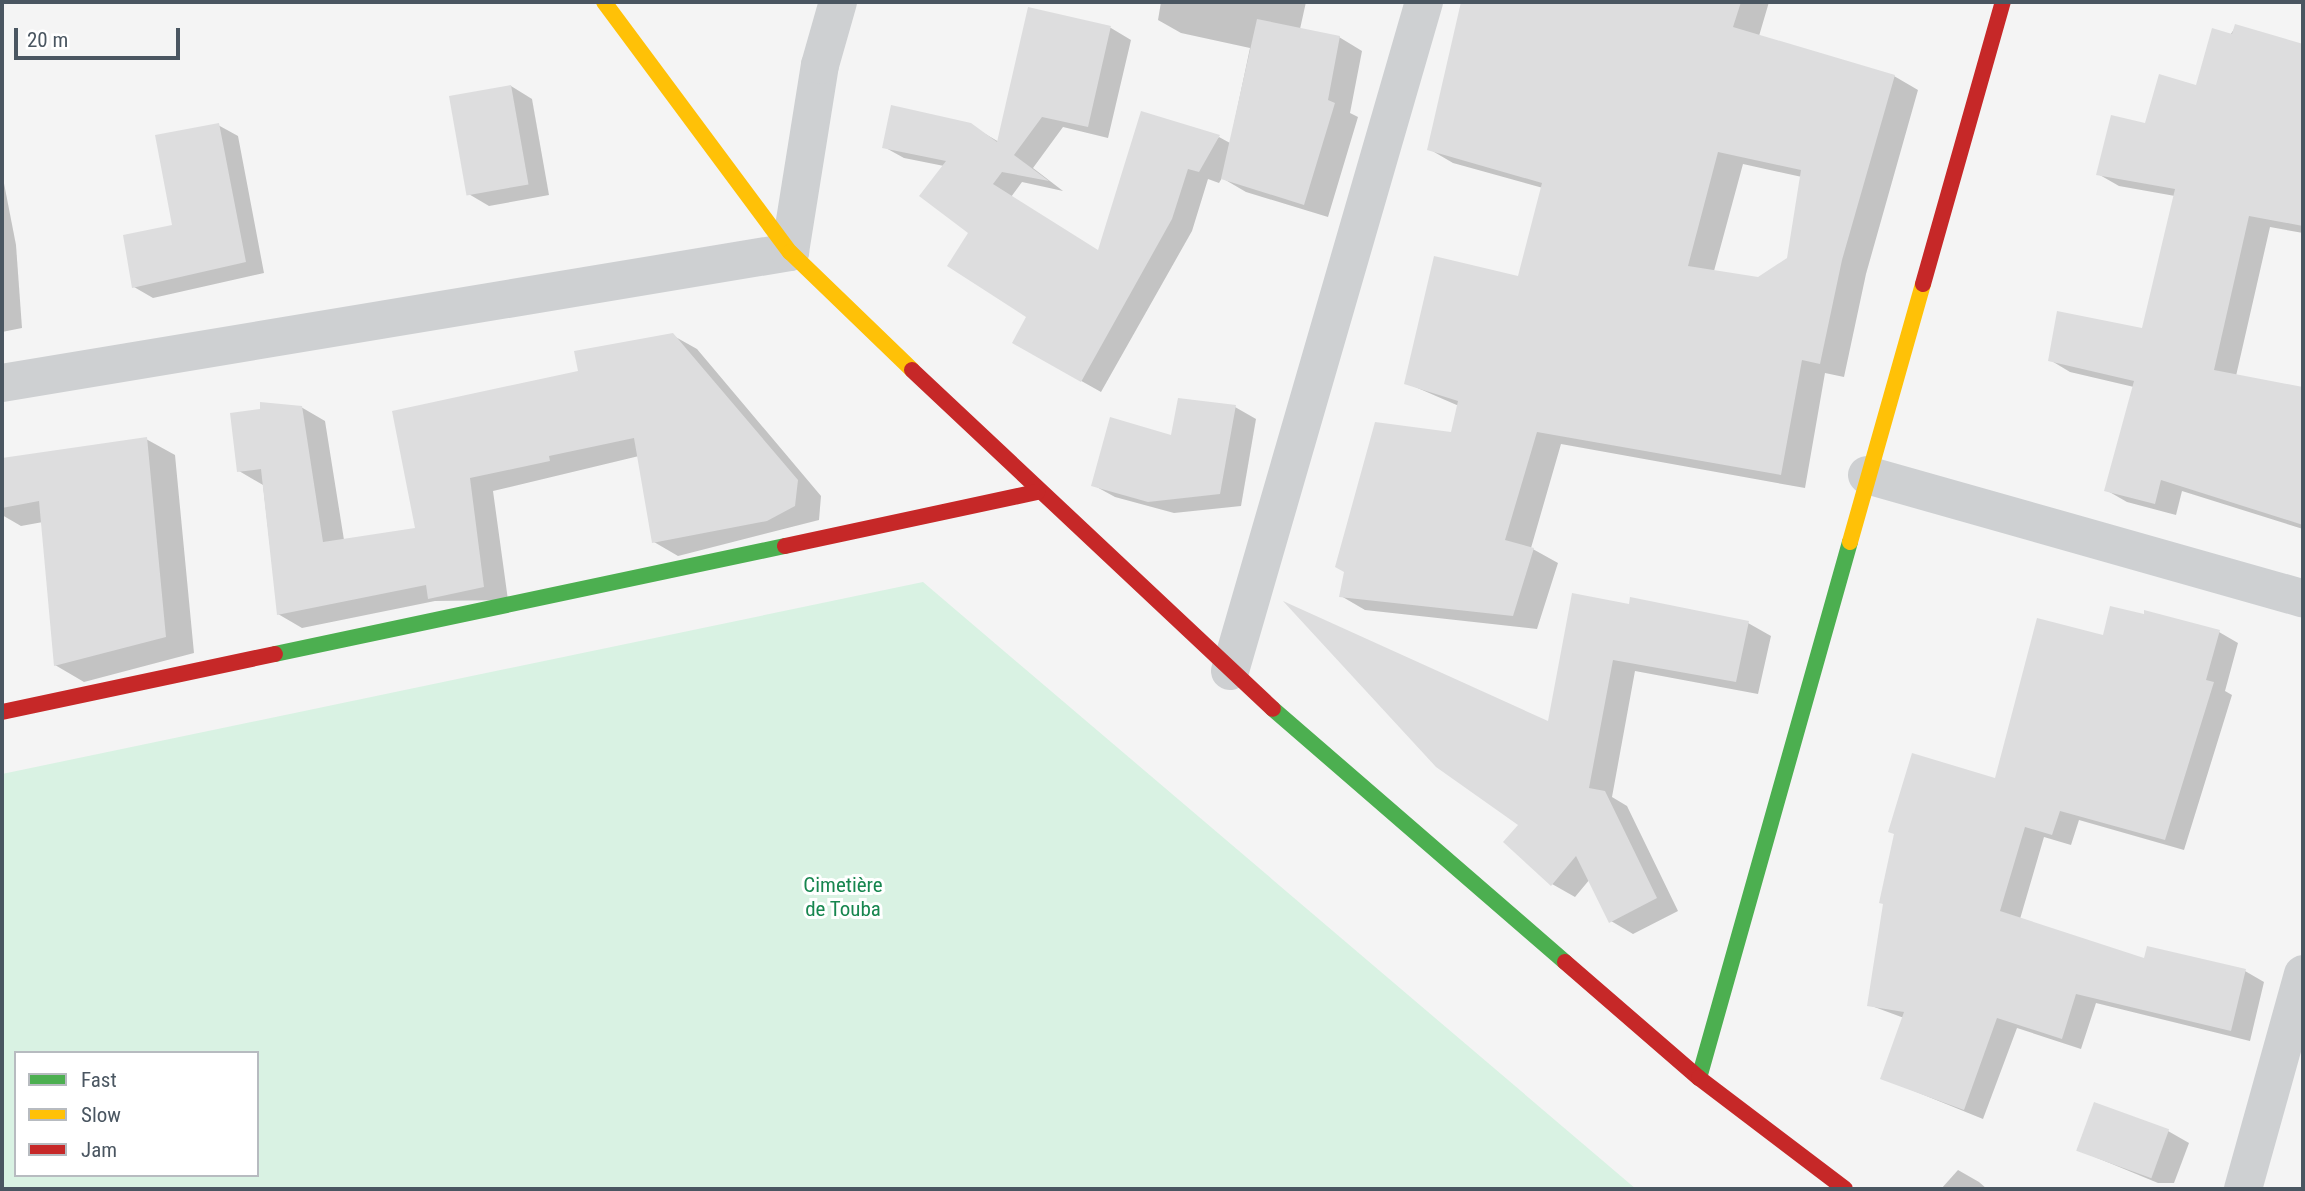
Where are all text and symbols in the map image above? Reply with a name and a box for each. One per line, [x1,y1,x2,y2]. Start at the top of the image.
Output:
scale bar [18,14,184,58]
text: 20 m [27,28,68,52]
park label: Cimetière de Touba [803,872,883,922]
legend [14,1051,259,1177]
text: Fast [81,1068,117,1092]
text: Slow [81,1103,121,1127]
text: Jam [81,1138,117,1162]

